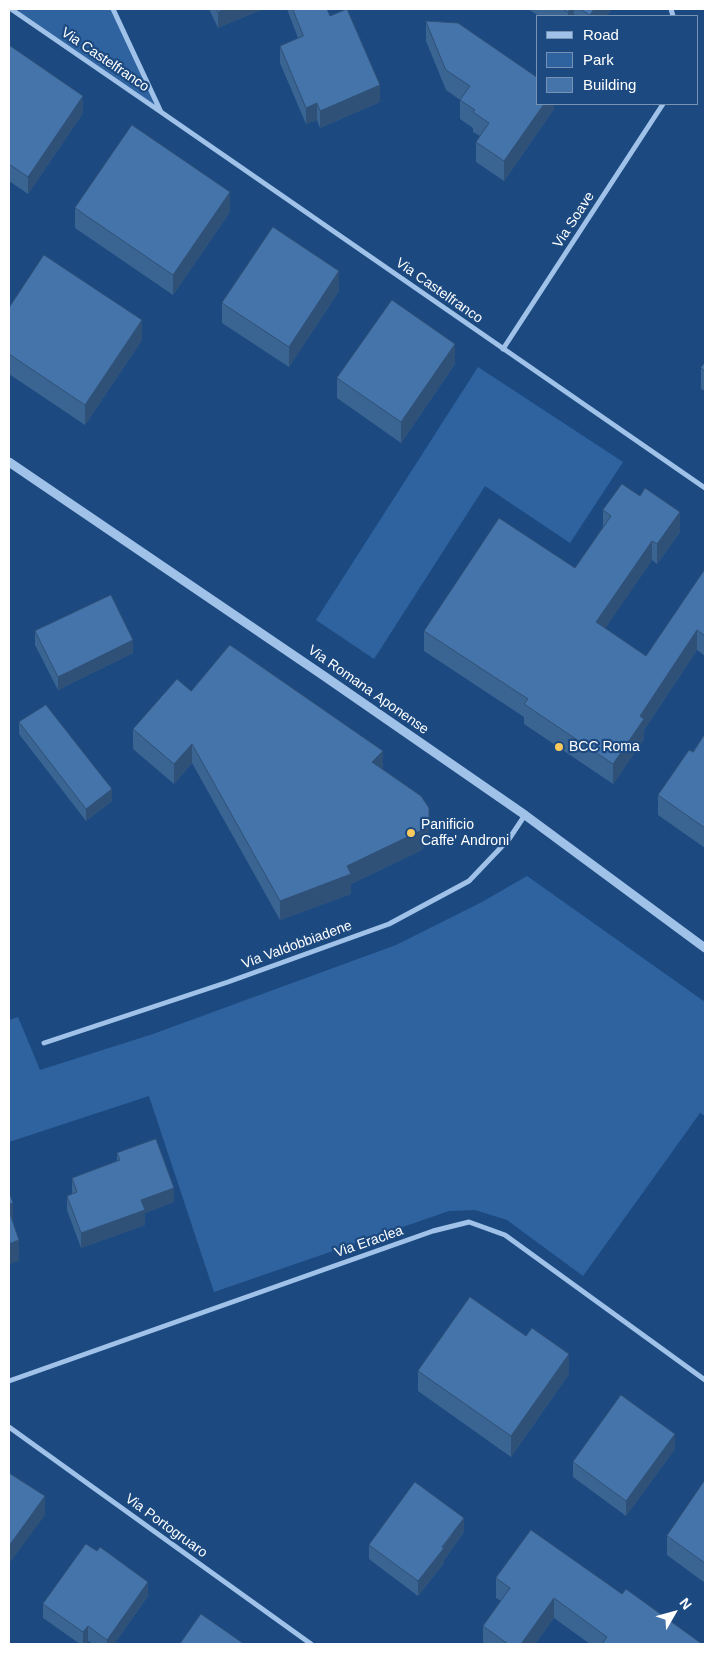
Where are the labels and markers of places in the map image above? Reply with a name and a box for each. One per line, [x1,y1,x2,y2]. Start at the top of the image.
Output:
place label: BCC Roma [569,739,640,755]
marker: BCC Roma [553,741,565,753]
place label: Panificio Caffe' Androni [421,817,509,850]
marker: Panificio Caffe' Androni [405,827,417,839]

